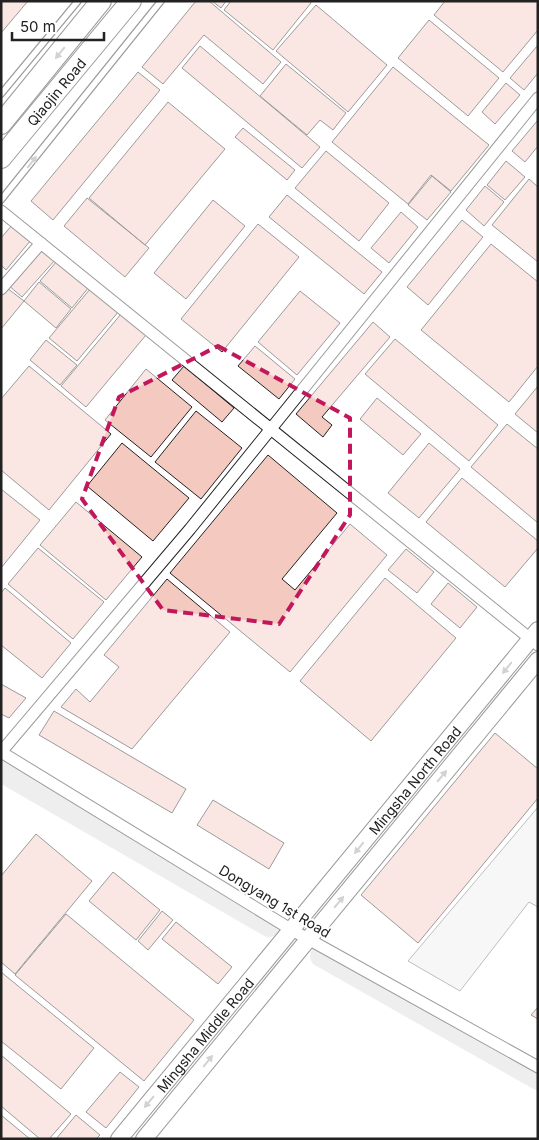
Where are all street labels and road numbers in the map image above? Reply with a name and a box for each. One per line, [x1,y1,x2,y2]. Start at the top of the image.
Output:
street label: Qiaojin Road [23,54,89,129]
street label: Mingsha North Road [365,722,464,838]
street label: Dongyang 1st Road [216,861,334,941]
street label: Mingsha Middle Road [153,974,257,1095]

